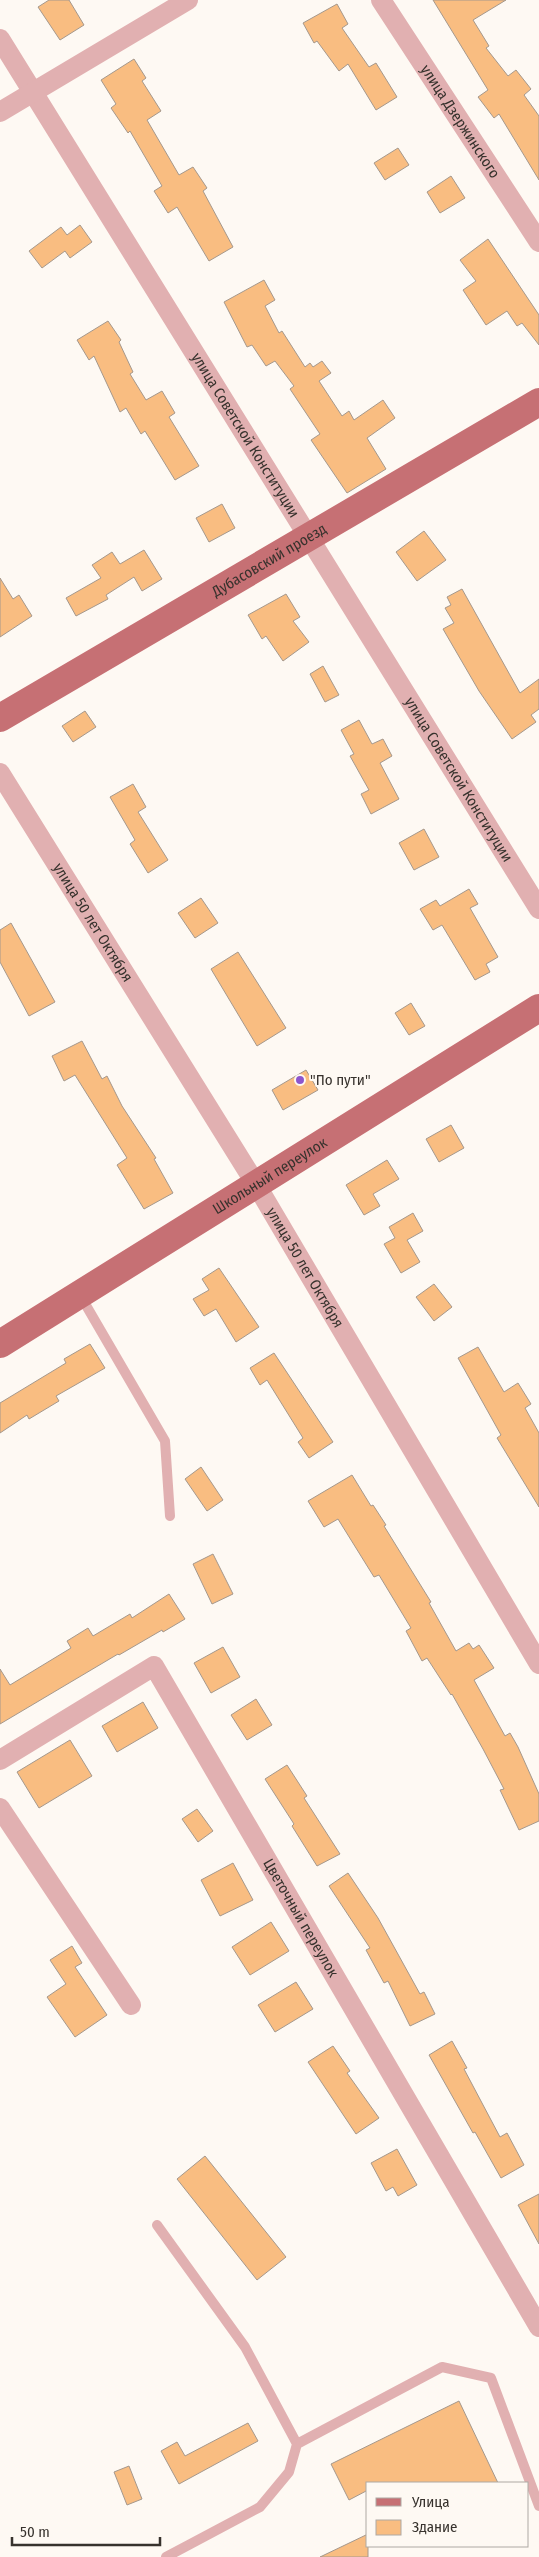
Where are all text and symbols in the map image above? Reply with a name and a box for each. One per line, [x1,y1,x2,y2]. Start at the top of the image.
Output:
street label: улица Дзержинского [417,61,504,182]
street label: улица Советской Конституции [188,349,303,521]
street label: Дубасовский проезд [208,520,330,601]
street label: улица Советской Конституции [401,694,517,865]
street label: улица 50 лет Октября [49,860,137,985]
place label: "По пути" [310,1071,371,1089]
marker: "По пути" [294,1074,306,1086]
street label: Школьный переулок [209,1133,330,1218]
street label: улица 50 лет Октября [263,1204,348,1331]
street label: Цветочный переулок [259,1855,342,1980]
legend [366,2482,529,2547]
text: Улица [411,2493,450,2511]
scale bar [12,2514,160,2546]
text: Здание [412,2518,458,2536]
text: 50 m [20,2523,50,2541]

